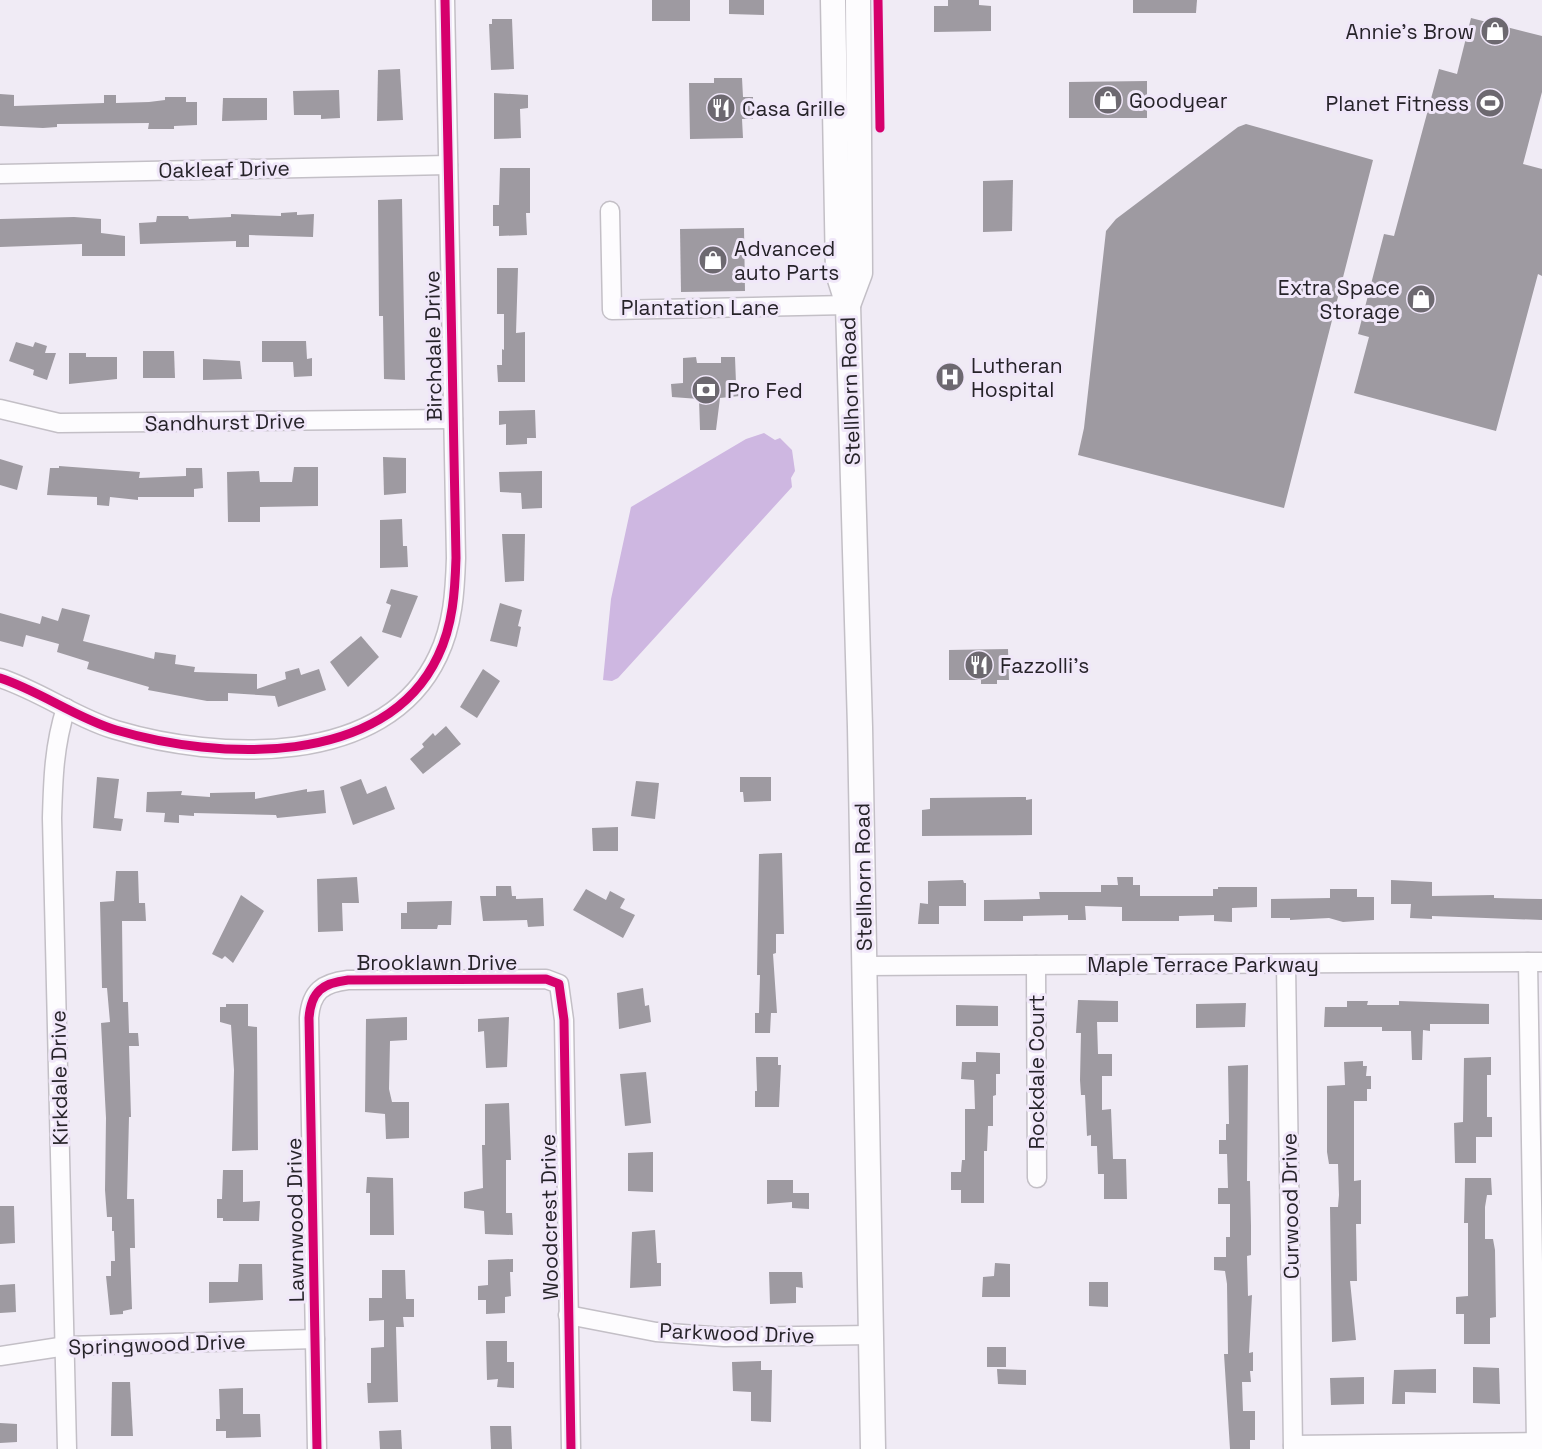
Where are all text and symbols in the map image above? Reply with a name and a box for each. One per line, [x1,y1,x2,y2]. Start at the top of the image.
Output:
shop icon: Annie's Brow [1479,15,1511,47]
place label: Annie's Brow [1345,18,1474,45]
shop icon: Goodyear [1092,84,1124,116]
place label: Goodyear [1129,87,1228,114]
sports icon: Planet Fitness [1474,87,1506,119]
place label: Planet Fitness [1326,90,1469,117]
restaurant icon: Casa Grille [705,92,737,124]
place label: Casa Grille [742,95,846,122]
street label: Oakleaf Drive [158,154,290,184]
place label: Advanced auto Parts [734,235,839,286]
shop icon: Advanced auto Parts [697,244,729,276]
street label: Birchdale Drive [418,270,448,422]
place label: Extra Space Storage [1278,274,1400,325]
shop icon: Extra Space Storage [1405,283,1437,315]
street label: Plantation Lane [621,294,779,321]
street label: Stellhorn Road [834,316,866,466]
place label: Lutheran Hospital [971,352,1063,403]
hospital icon: Lutheran Hospital [934,361,966,393]
bank icon: Pro Fed [690,374,722,406]
place label: Pro Fed [727,377,803,404]
street label: Sandhurst Drive [144,407,306,437]
restaurant icon: Fazzolli's [963,649,995,681]
place label: Fazzolli's [1000,652,1089,679]
street label: Stellhorn Road [848,803,878,951]
street label: Brooklawn Drive [356,949,518,976]
street label: Maple Terrace Parkway [1087,951,1319,978]
street label: Rockdale Court [1023,995,1050,1150]
street label: Kirkdale Drive [44,1010,74,1146]
street label: Curwood Drive [1275,1133,1305,1279]
street label: Woodcrest Drive [534,1134,564,1300]
street label: Lawnwood Drive [280,1137,310,1303]
street label: Parkwood Drive [659,1317,815,1349]
street label: Springwood Drive [68,1327,246,1361]

